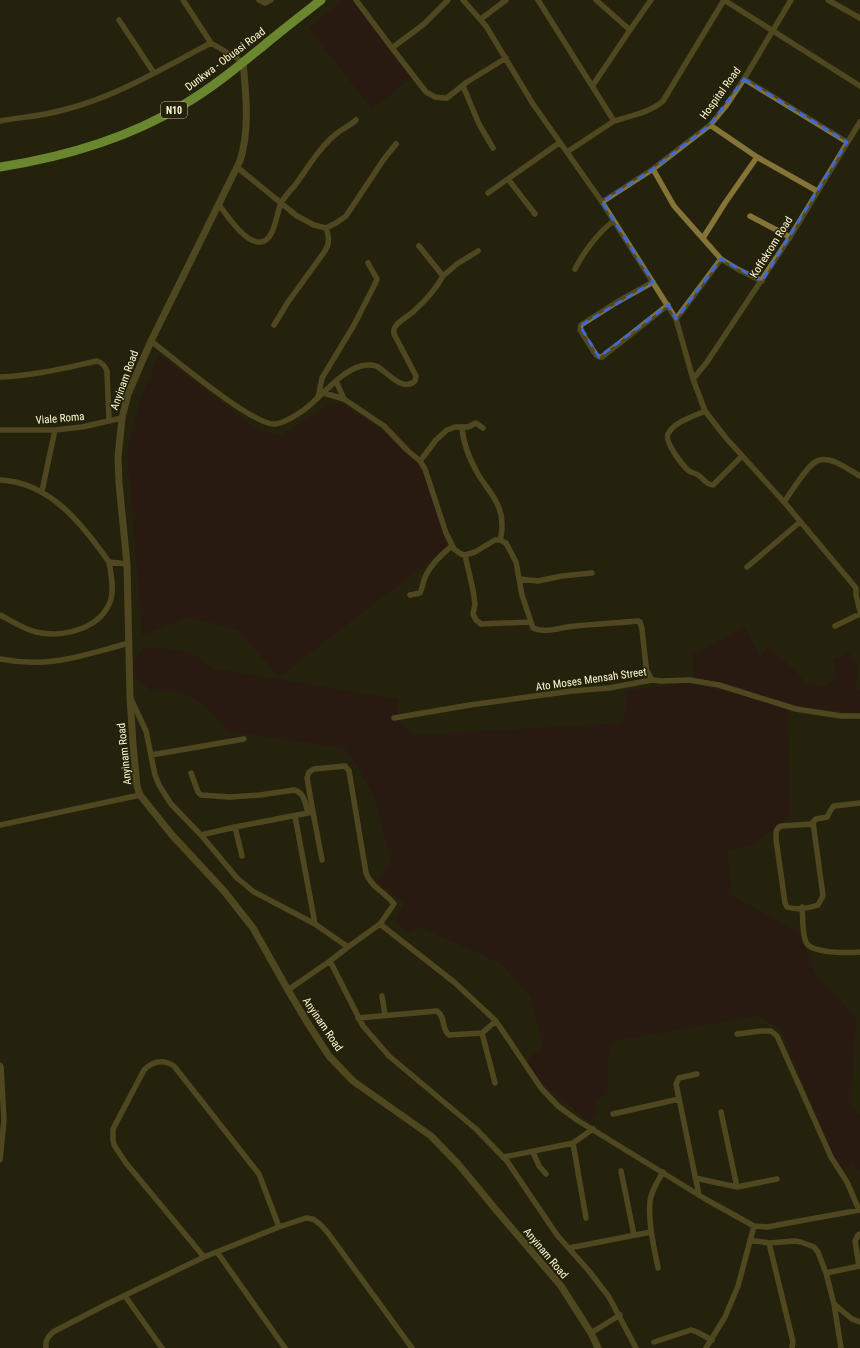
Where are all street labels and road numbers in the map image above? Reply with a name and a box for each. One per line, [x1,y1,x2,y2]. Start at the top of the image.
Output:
street label: Dunkwa - Obuasi Road [183,25,268,94]
street label: Hospital Road [697,65,744,122]
road number: N10 [161,102,187,118]
street label: Koffekrom Road [747,214,795,280]
street label: Anyinam Road [108,349,141,412]
street label: Viale Roma [35,410,85,427]
street label: Ato Moses Mensah Street [535,665,647,694]
street label: Anyinam Road [115,722,134,786]
street label: Anyinam Road [300,995,345,1054]
street label: Anyinam Road [521,1225,571,1281]

